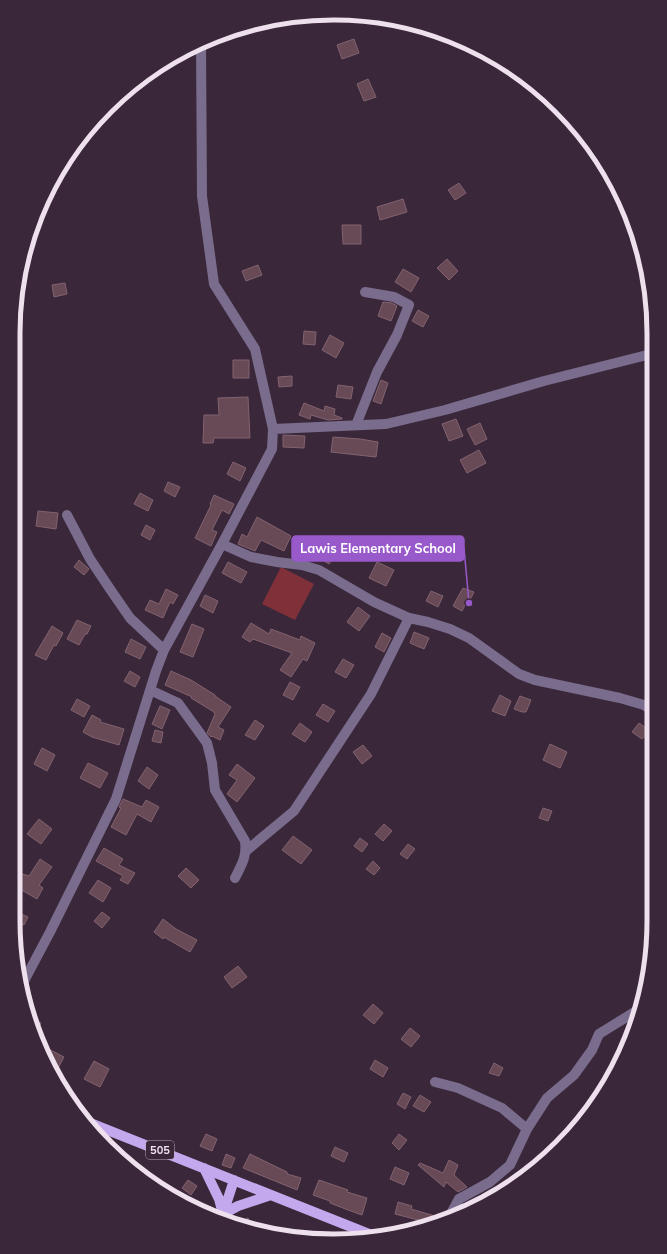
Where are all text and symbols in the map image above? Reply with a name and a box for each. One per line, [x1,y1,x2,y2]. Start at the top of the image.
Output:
callout: Lawis Elementary School [292,536,464,561]
text: Lawis Elementary School [300,540,456,557]
road number: 505 [146,1141,174,1159]

